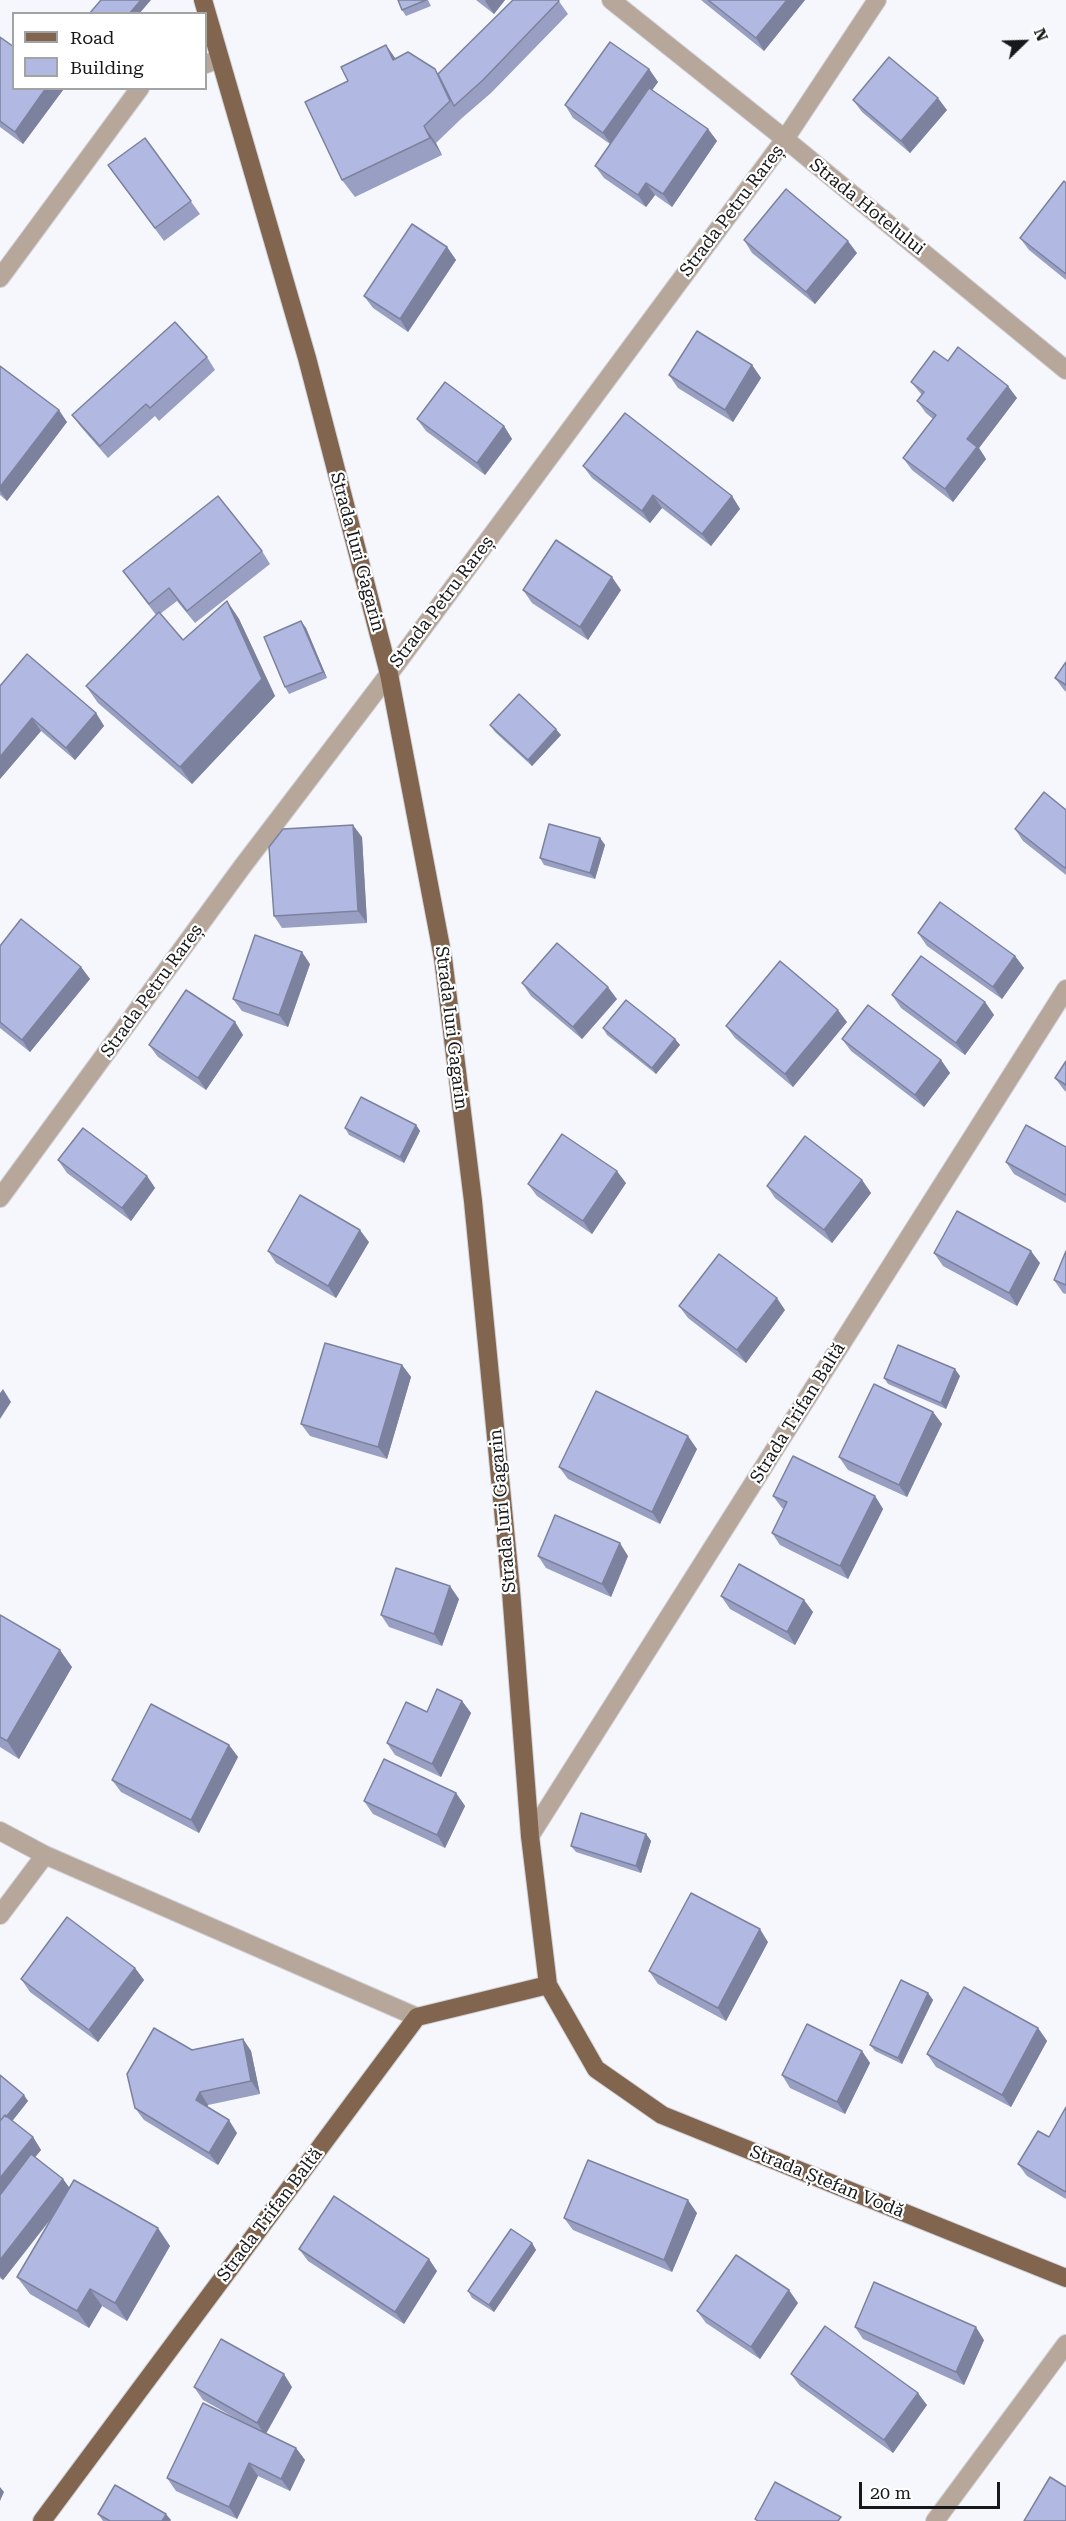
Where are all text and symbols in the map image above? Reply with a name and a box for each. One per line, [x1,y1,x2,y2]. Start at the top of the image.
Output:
legend [12,12,207,90]
north arrow [994,12,1054,72]
text: N [1030,25,1052,44]
text: Road [70,27,114,48]
text: Building [70,57,144,78]
street label: Strada Petru Rareș [675,141,789,281]
street label: Strada Hotelului [805,154,929,260]
street label: Strada Iuri Gagarin [325,470,389,634]
street label: Strada Petru Rareș [385,532,499,672]
street label: Strada Petru Rareș [96,920,208,1062]
street label: Strada Iuri Gagarin [430,945,472,1111]
street label: Strada Trifan Baltă [746,1339,850,1487]
street label: Strada Iuri Gagarin [485,1428,521,1594]
street label: Strada Ștefan Vodă [747,2141,907,2223]
street label: Strada Trifan Baltă [213,2144,327,2286]
scale bar [862,2470,1003,2508]
text: 20 m [870,2482,911,2503]

